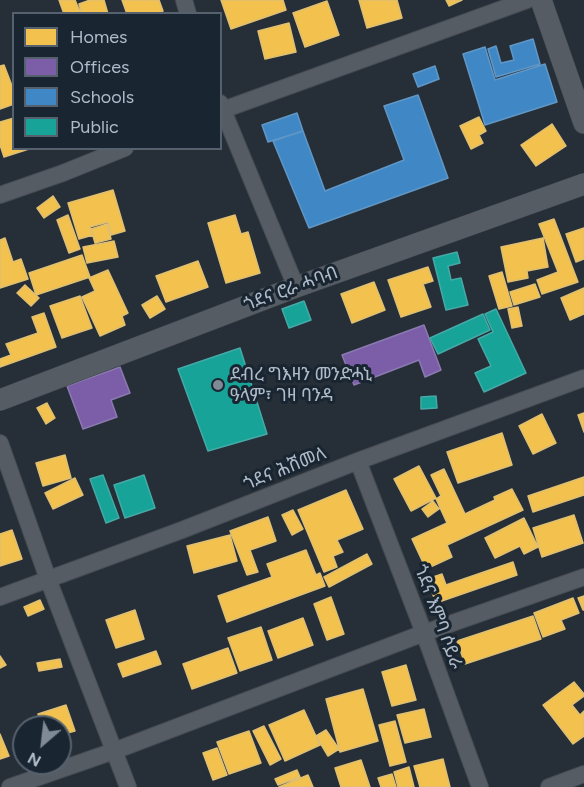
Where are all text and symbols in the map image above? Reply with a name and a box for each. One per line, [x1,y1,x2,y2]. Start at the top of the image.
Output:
legend [12,12,222,150]
text: Homes [70,26,128,48]
text: Offices [70,56,129,78]
text: Schools [70,86,134,108]
text: Public [70,116,119,138]
street label: ጎደና ሮራ ሓባብ [241,262,341,316]
place label: ደብረ ግእዛን መንድሓኒ ዓላም፣ ገዛ ባንዳ [230,364,372,406]
marker: ደብረ ግእዛን መንድሓኒ ዓላም፣ ገዛ ባንዳ [211,378,225,392]
street label: ጎደና ሕሽመለ [241,443,329,495]
street label: ጎደና እምባ ሶይራ [409,562,467,672]
north arrow [12,715,72,775]
text: N [24,748,44,771]

